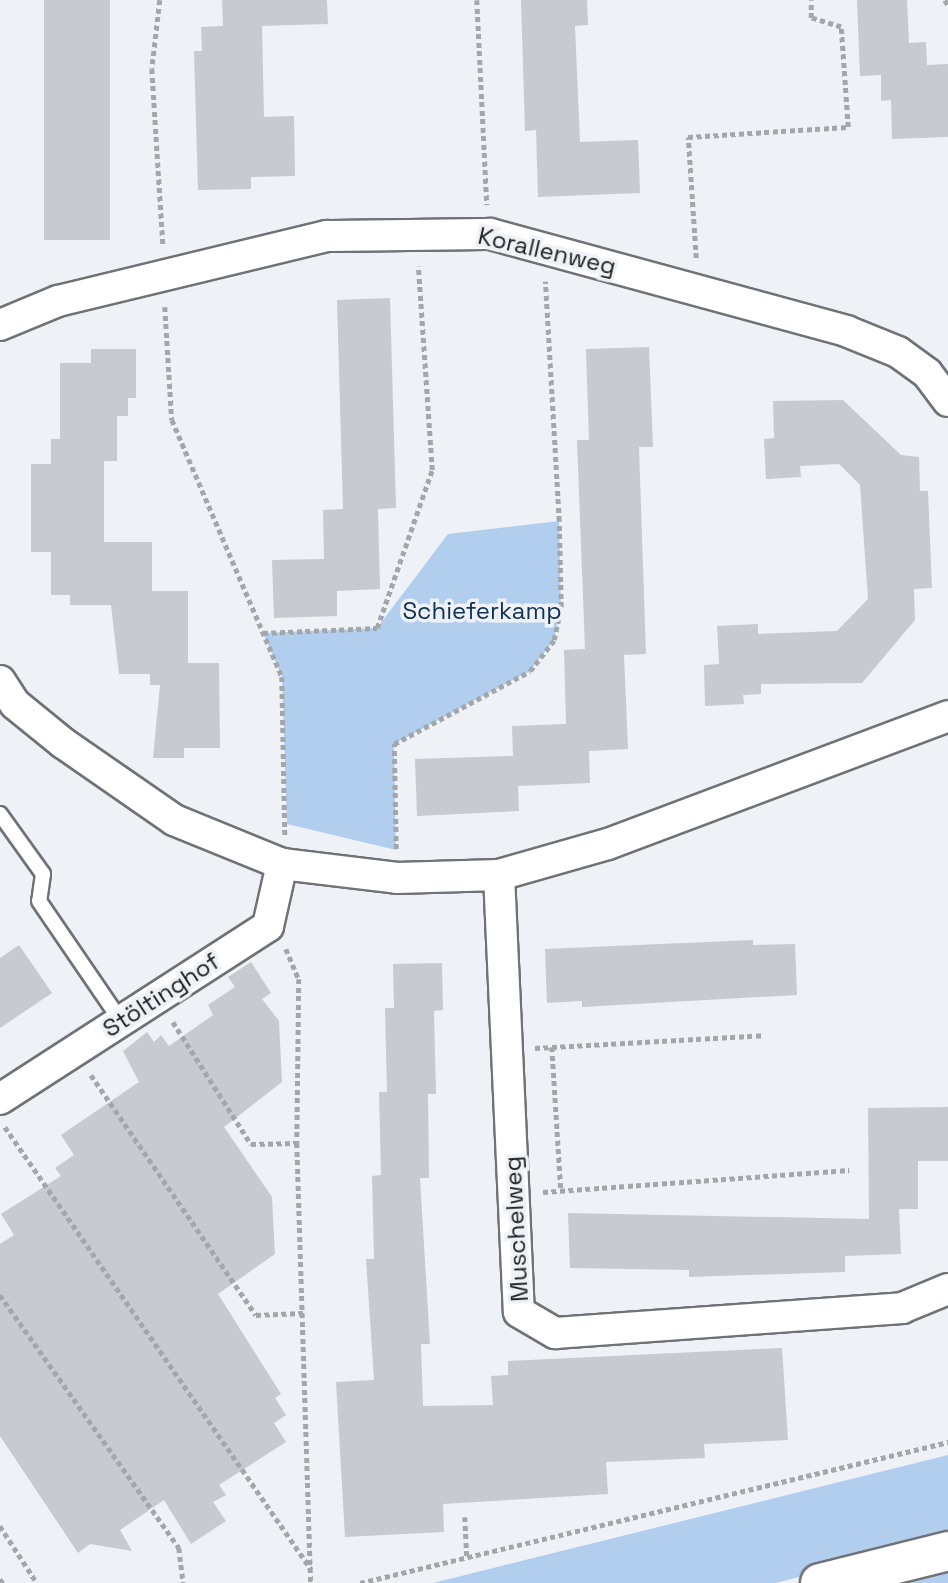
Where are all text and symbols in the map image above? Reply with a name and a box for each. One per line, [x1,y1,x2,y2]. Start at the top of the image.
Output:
street label: Korallenweg [475,221,619,281]
park label: Schieferkamp [402,597,562,625]
street label: Stöltinghof [97,947,225,1043]
street label: Muschelweg [498,1155,534,1303]

